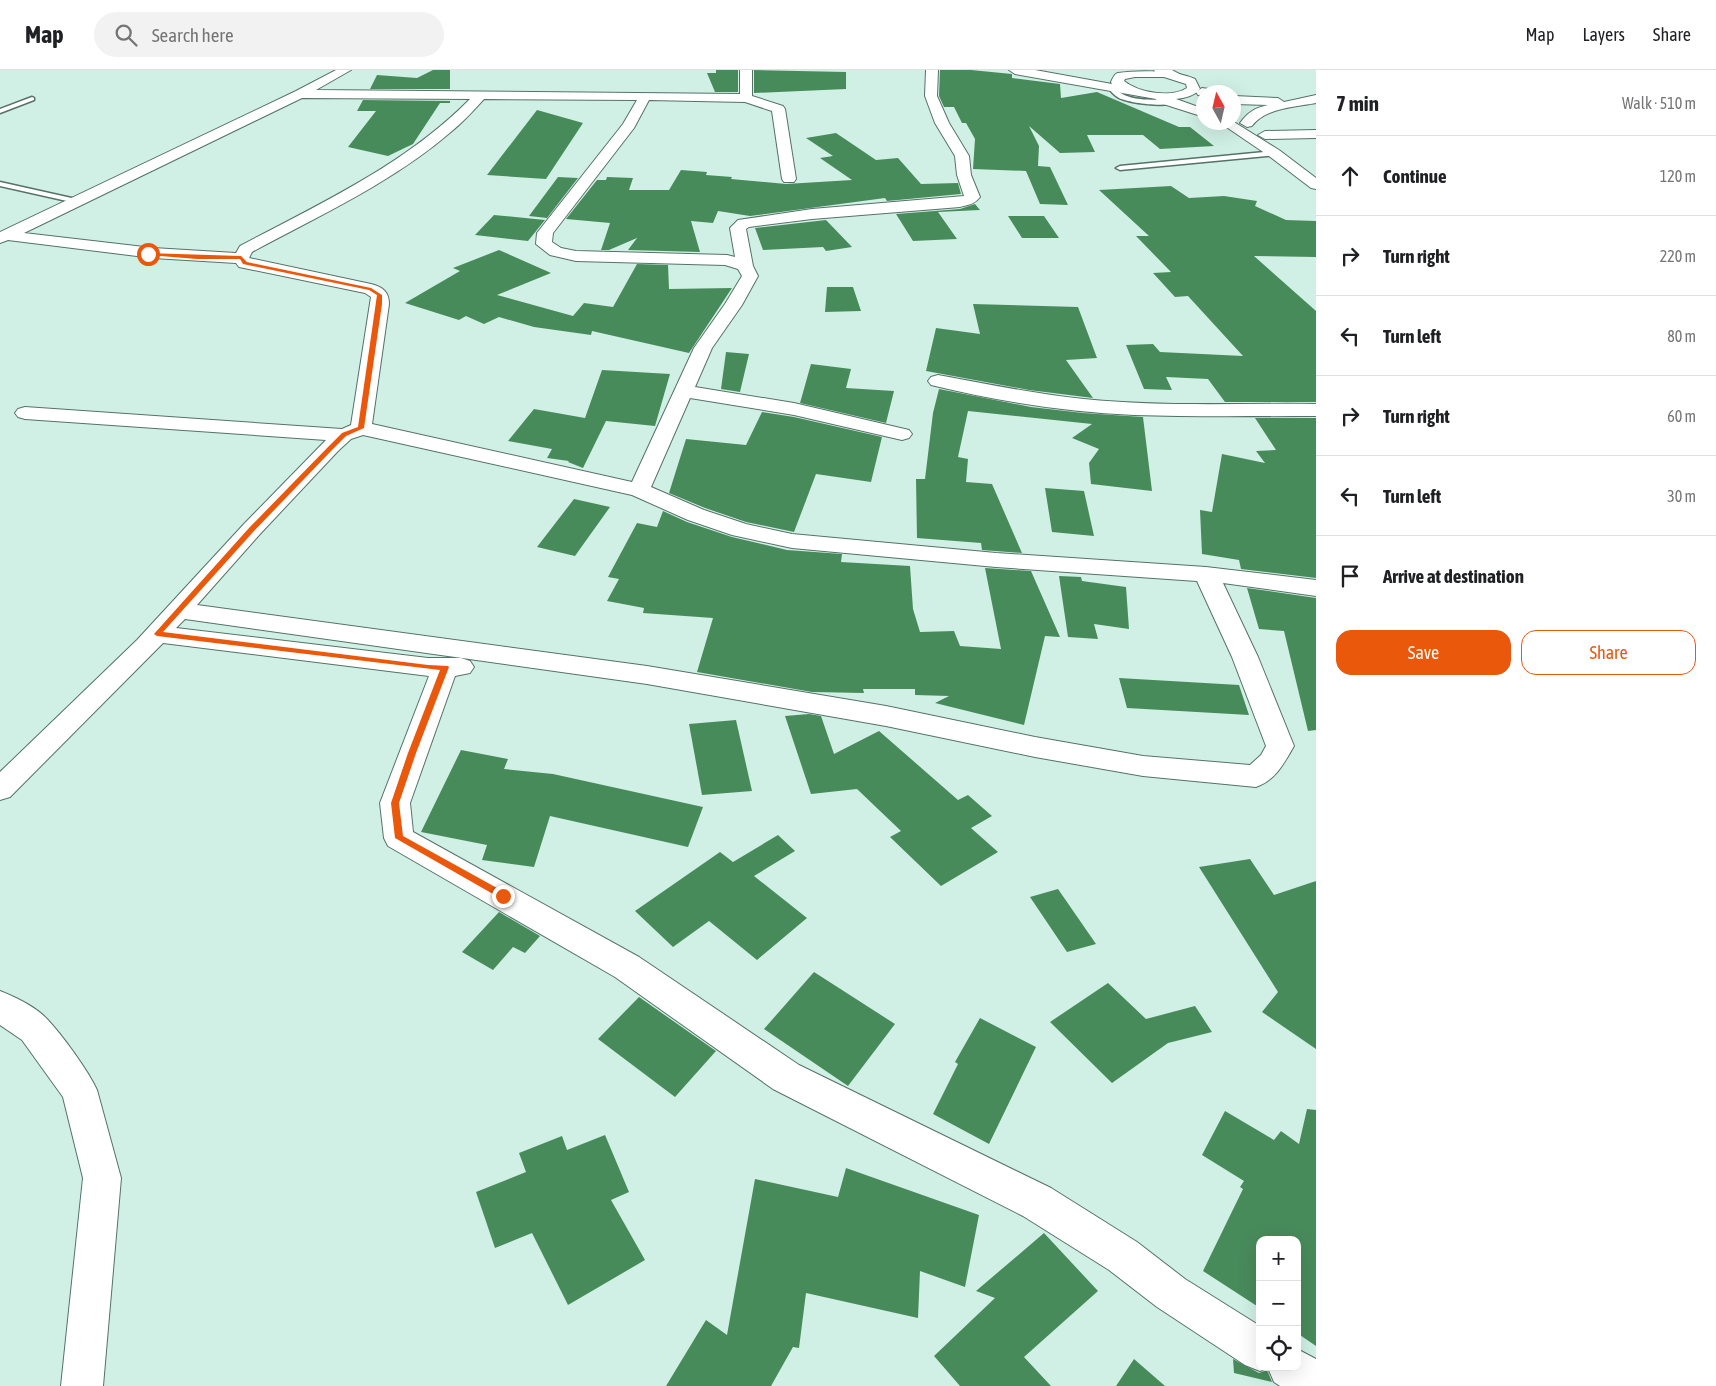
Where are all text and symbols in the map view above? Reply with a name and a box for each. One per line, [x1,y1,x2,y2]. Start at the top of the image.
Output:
search box [94,12,444,57]
text: Map [25,21,64,48]
icon: search [112,21,140,49]
text: Search here [152,24,234,46]
text: Map [1525,24,1554,45]
text: Layers [1582,24,1625,45]
text: Share [1653,24,1691,45]
north arrow [1196,85,1241,130]
text: 7 min [1336,91,1379,115]
text: Walk · 510 m [1622,94,1696,112]
icon: ahead [1336,162,1364,190]
text: Continue [1383,165,1447,187]
text: 120 m [1660,167,1696,185]
icon: right [1336,242,1364,270]
route start [137,243,160,266]
text: Turn right [1383,245,1450,267]
text: 220 m [1660,247,1696,265]
icon: left [1336,322,1364,350]
text: Turn left [1383,325,1441,347]
text: 80 m [1667,327,1696,345]
icon: right [1336,402,1364,430]
text: Turn right [1383,405,1450,427]
text: 60 m [1667,407,1696,425]
icon: left [1336,482,1364,510]
text: Turn left [1383,485,1441,507]
text: 30 m [1667,487,1696,505]
icon: arrive [1336,562,1364,590]
text: Arrive at destination [1383,565,1524,587]
button: Save [1336,630,1511,675]
button: Share [1521,630,1696,675]
route end [492,885,515,908]
map controls [1256,1236,1301,1371]
button: + [1256,1236,1301,1281]
button: − [1256,1281,1301,1326]
button: locate [1256,1326,1301,1371]

